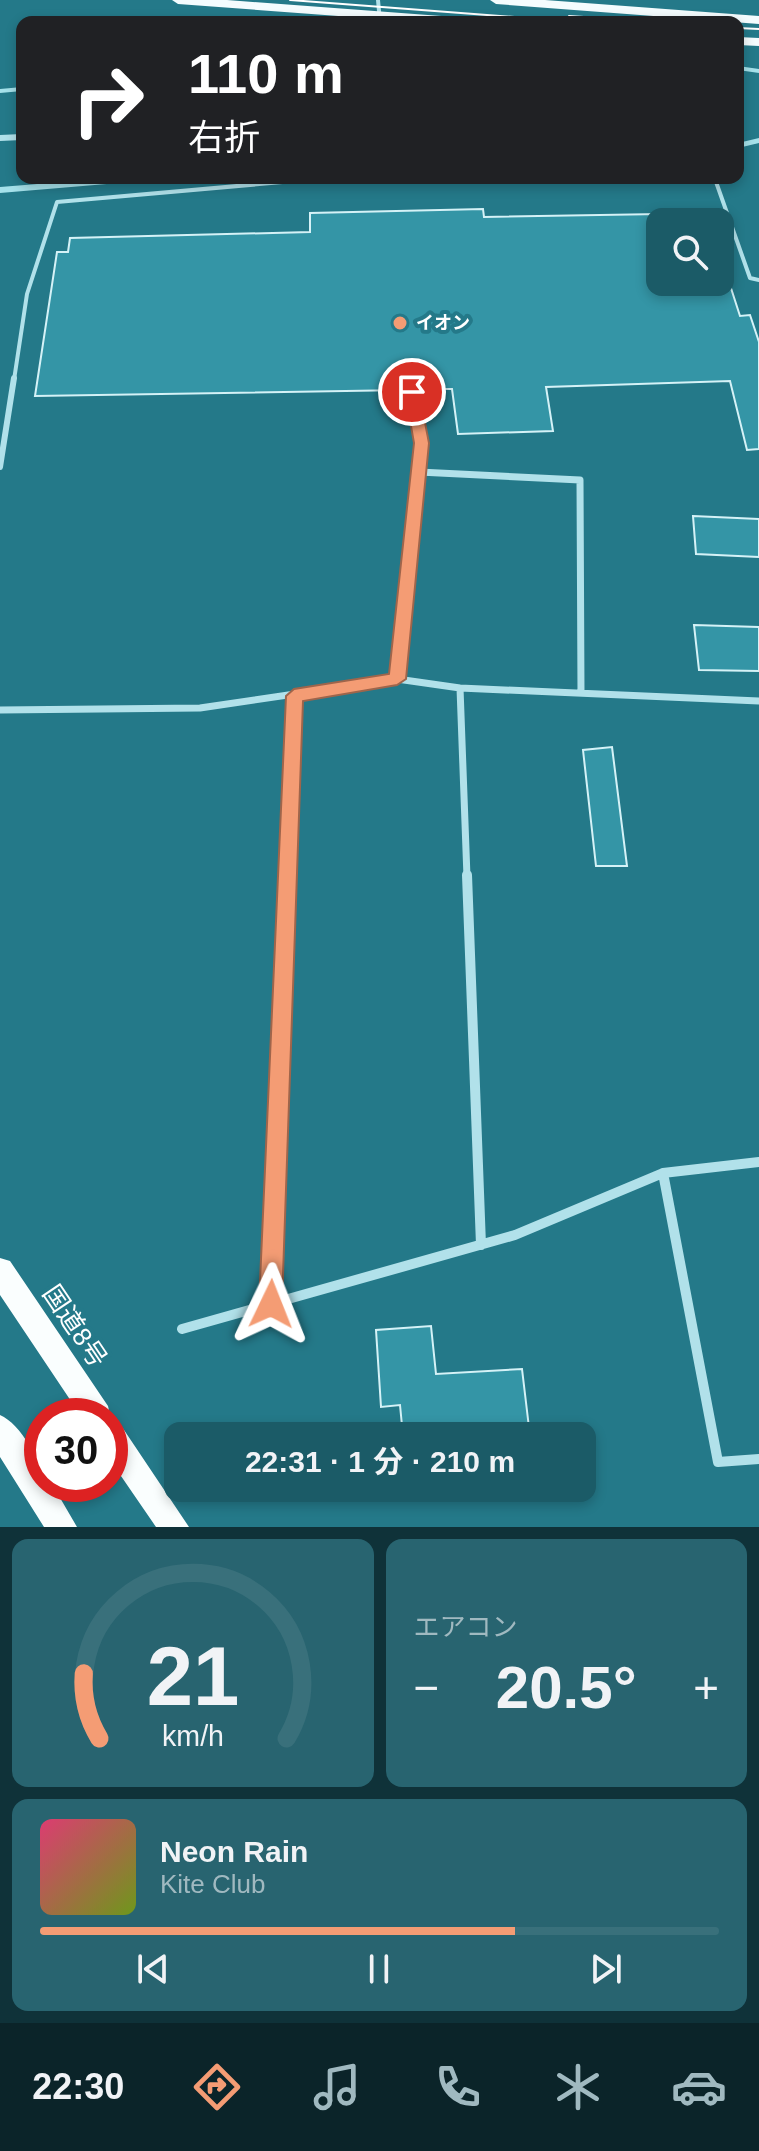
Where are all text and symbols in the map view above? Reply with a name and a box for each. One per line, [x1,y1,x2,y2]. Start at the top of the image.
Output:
text: 110 m [188,42,344,105]
icon: right [56,48,160,152]
text: 右折 [188,117,260,158]
map controls [646,208,734,296]
button: search [646,208,734,296]
place label: イオン [416,313,470,333]
marker: イオン [391,314,409,332]
pin [378,358,446,426]
icon: arrive [390,370,434,414]
position arrow [229,1262,313,1346]
street label: 国道8号 [37,1279,113,1373]
speed limit sign: 30 [24,1398,128,1502]
text: 22:31 · 1 分 · 210 m [245,1445,515,1478]
text: エアコン [414,1612,518,1642]
text: 21 [146,1630,239,1723]
text: 20.5° [496,1654,637,1721]
text: − [414,1663,439,1712]
text: + [693,1663,719,1712]
text: km/h [162,1720,224,1752]
text: Neon Rain [160,1835,308,1868]
text: Kite Club [160,1869,266,1899]
icon: previous [131,1947,175,1991]
icon: pause [357,1947,401,1991]
icon: next [584,1947,628,1991]
icon: directions [189,2059,245,2115]
icon: music [309,2059,365,2115]
icon: phone [430,2059,486,2115]
icon: climate [550,2059,606,2115]
icon: car [671,2059,727,2115]
text: 22:30 [32,2066,124,2107]

